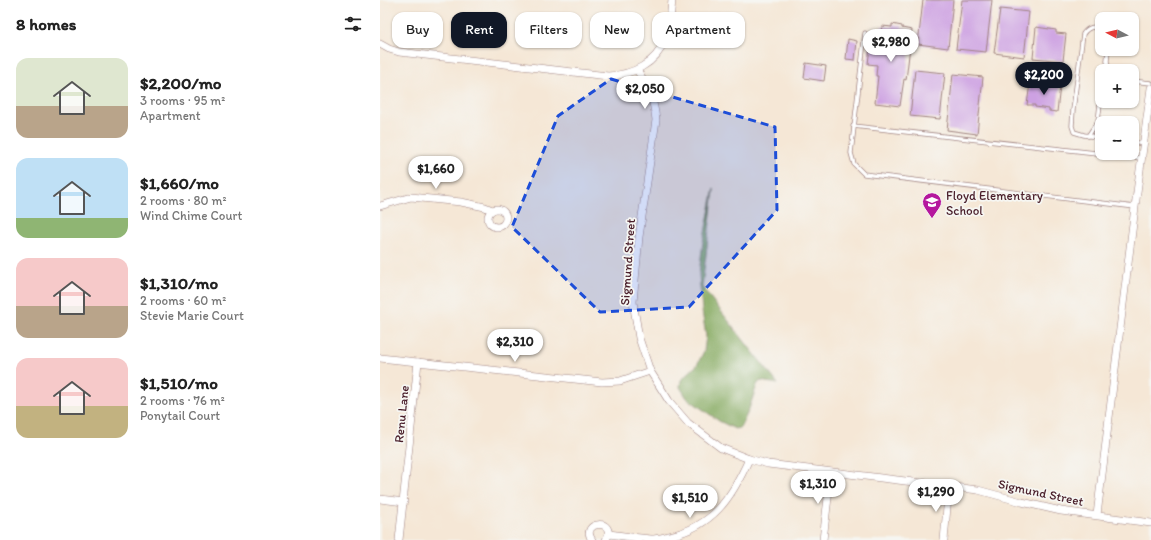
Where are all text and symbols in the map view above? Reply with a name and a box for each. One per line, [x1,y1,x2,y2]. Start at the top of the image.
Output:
chip: Buy [392,12,443,48]
chip: Rent [451,12,507,48]
chip: Filters [515,12,582,48]
chip: New [590,12,644,48]
chip: Apartment [652,12,745,48]
north arrow [1095,12,1139,56]
map controls [1095,12,1139,160]
icon: filters [342,13,364,35]
text: 8 homes [16,14,76,34]
pin: $2,980 [858,29,924,63]
text: $2,980 [872,34,910,49]
pin: $2,200 [1011,62,1077,96]
button: + [1095,64,1139,108]
text: $2,200 [1024,67,1064,82]
text: $2,200/mo [140,73,222,93]
icon: home [48,74,96,122]
pin: $2,050 [612,76,678,110]
text: $2,050 [625,81,665,96]
text: 3 rooms · 95 m² [140,93,225,108]
text: Apartment [140,108,201,123]
button: − [1095,116,1139,160]
pin: $1,660 [403,156,469,190]
text: $1,660 [417,161,455,176]
text: $1,660/mo [140,173,219,193]
icon: home [48,174,96,222]
place label: Floyd Elementary School [946,188,1043,218]
school or university icon: Floyd Elementary School [921,191,943,219]
text: 2 rooms · 80 m² [140,193,227,208]
text: Wind Chime Court [140,208,242,223]
street label: Sigmund Street [617,218,638,306]
text: $1,310/mo [140,273,218,293]
icon: home [48,274,96,322]
text: 2 rooms · 60 m² [140,293,226,308]
text: Stevie Marie Court [140,308,244,323]
pin: $2,310 [482,329,548,363]
text: $2,310 [496,334,534,349]
text: $1,510/mo [140,373,218,393]
icon: home [48,374,96,422]
street label: Renu Lane [391,385,412,444]
text: 2 rooms · 76 m² [140,393,225,408]
text: Ponytail Court [140,408,220,423]
pin: $1,310 [785,471,851,505]
text: $1,310 [800,476,836,491]
street label: Sigmund Street [997,476,1085,509]
pin: $1,290 [903,479,969,513]
text: $1,290 [917,484,955,499]
pin: $1,510 [657,485,723,519]
text: $1,510 [672,490,708,505]

